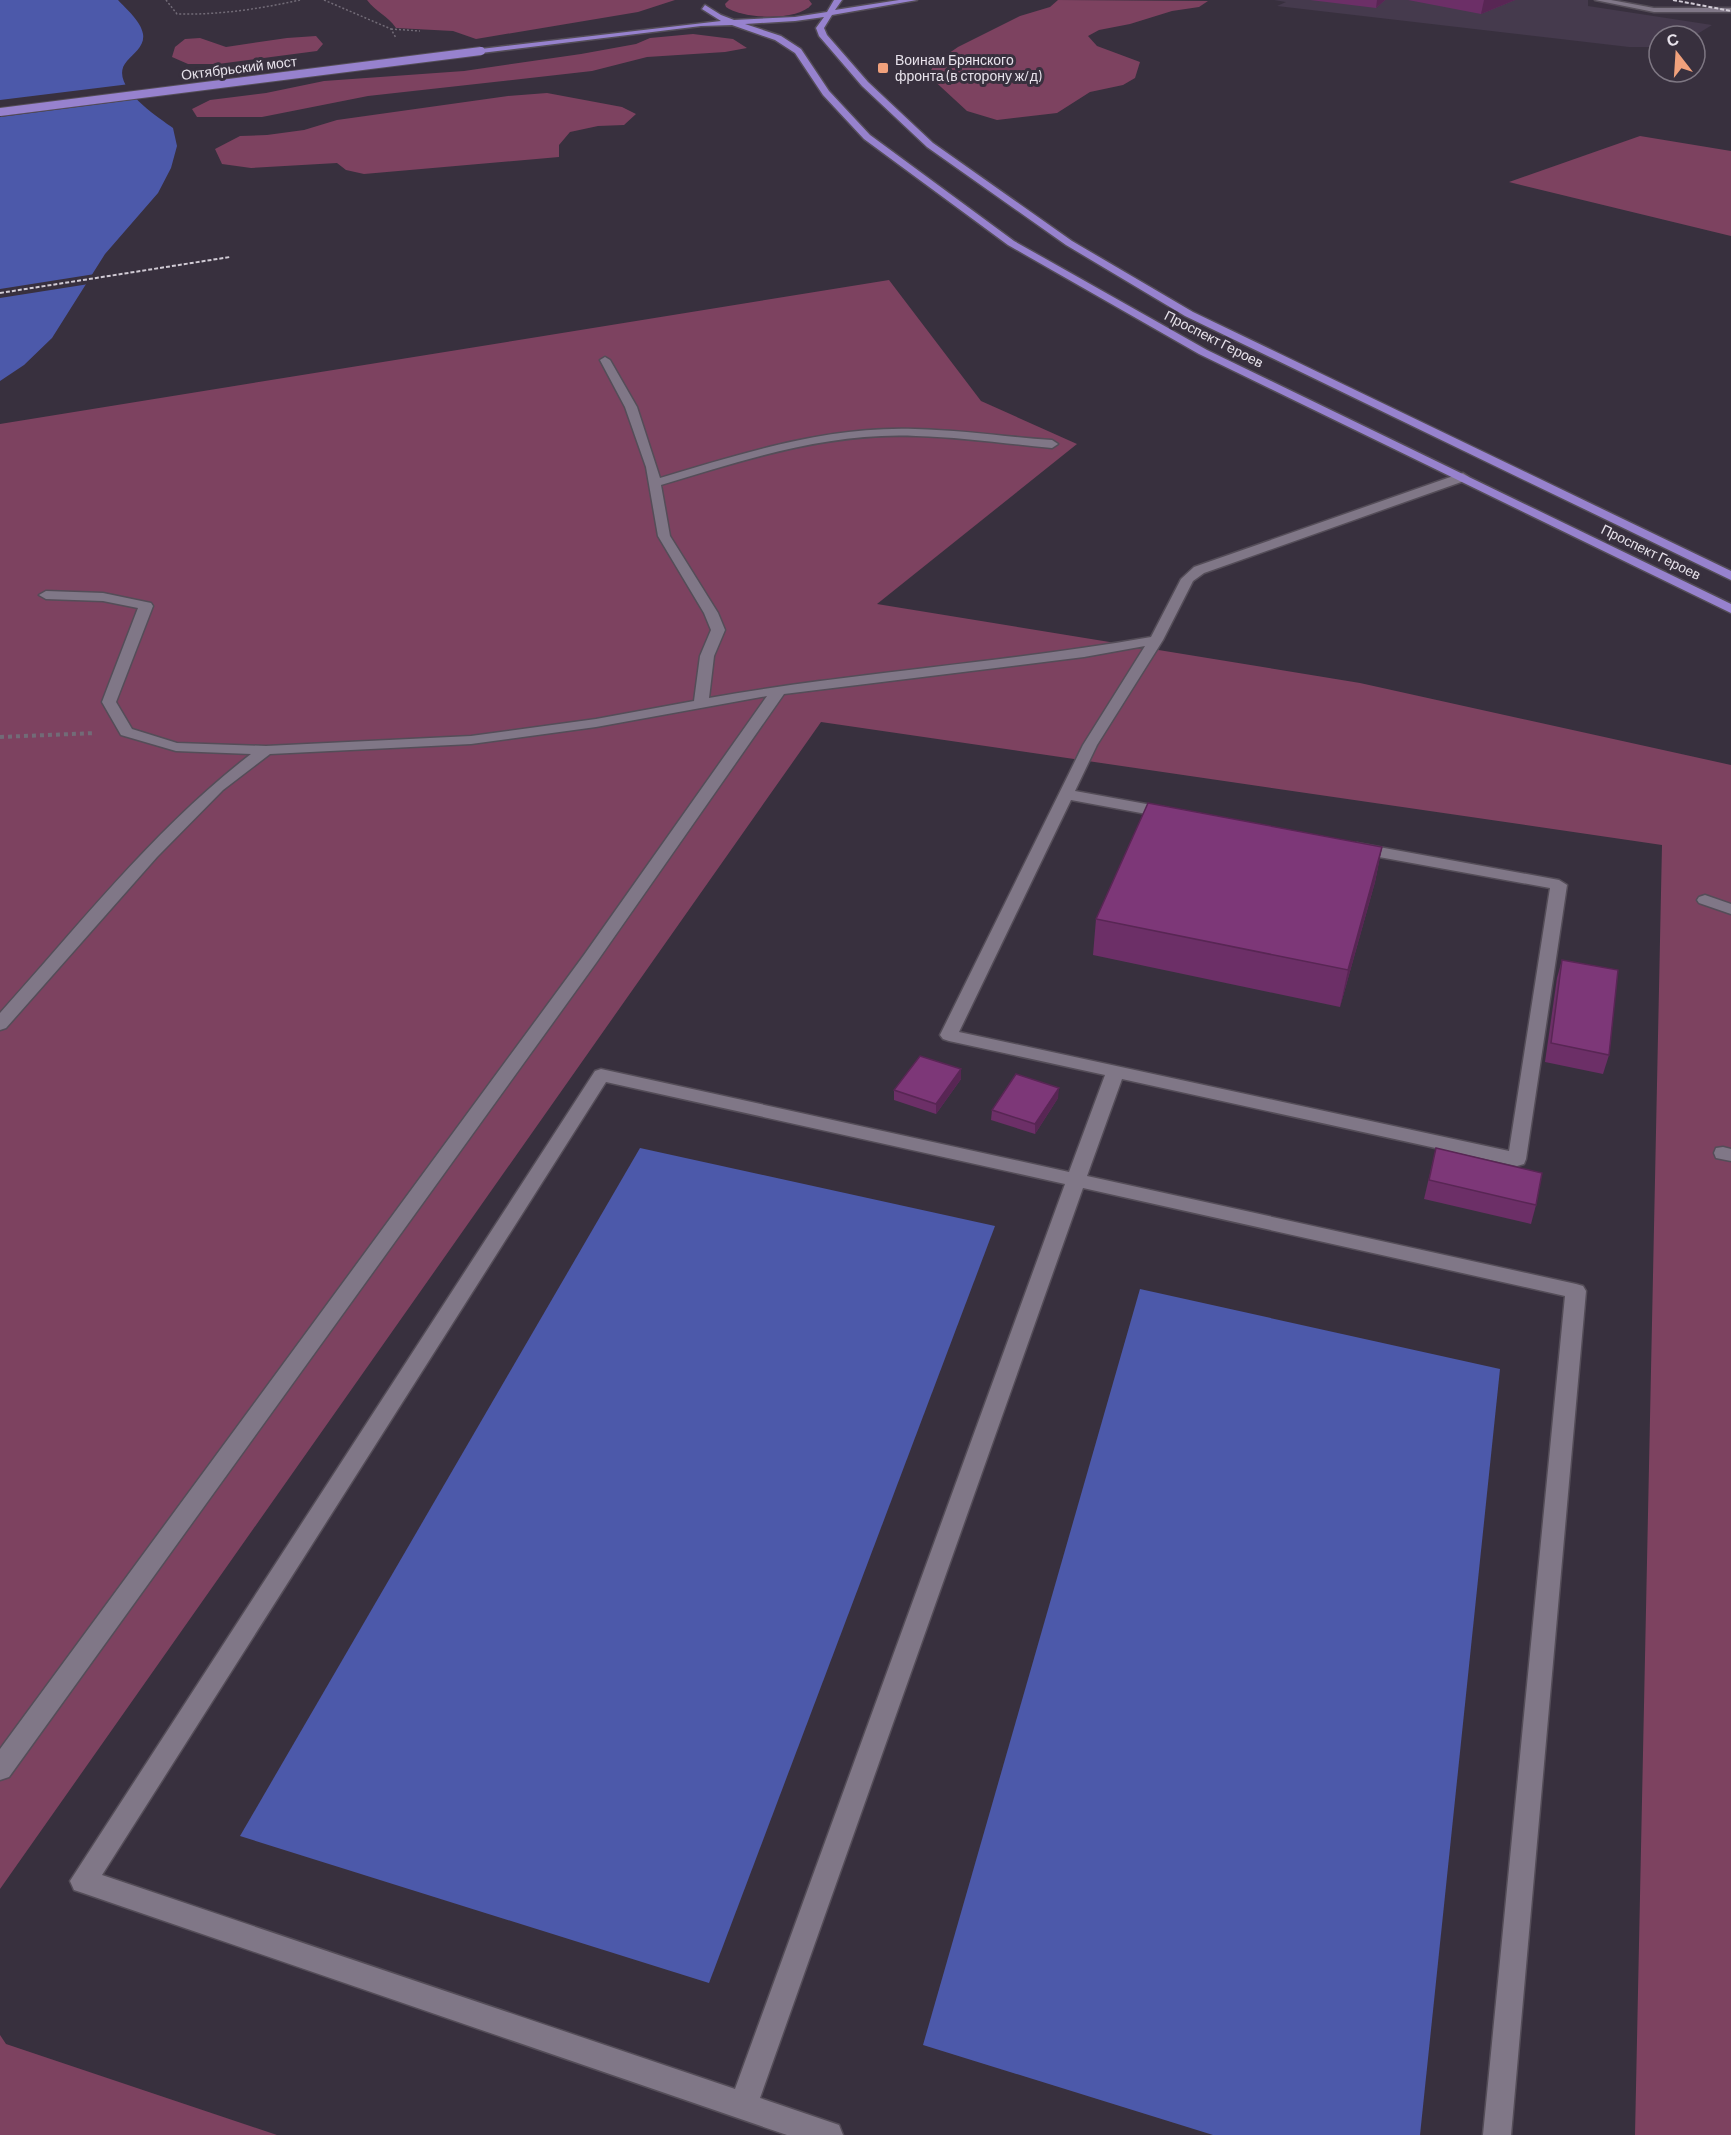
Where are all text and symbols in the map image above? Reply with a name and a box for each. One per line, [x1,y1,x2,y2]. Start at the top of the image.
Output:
north arrow [1647,24,1707,84]
text: С [1664,28,1681,50]
place label: Воинам Брянского фронта (в сторону ж/д) [895,51,1042,84]
street label: Октябрьский мост [180,52,298,83]
marker: Воинам Брянского фронта (в сторону ж/д) [876,61,890,75]
street label: Проспект Героев [1162,306,1267,371]
street label: Проспект Героев [1599,520,1704,583]

